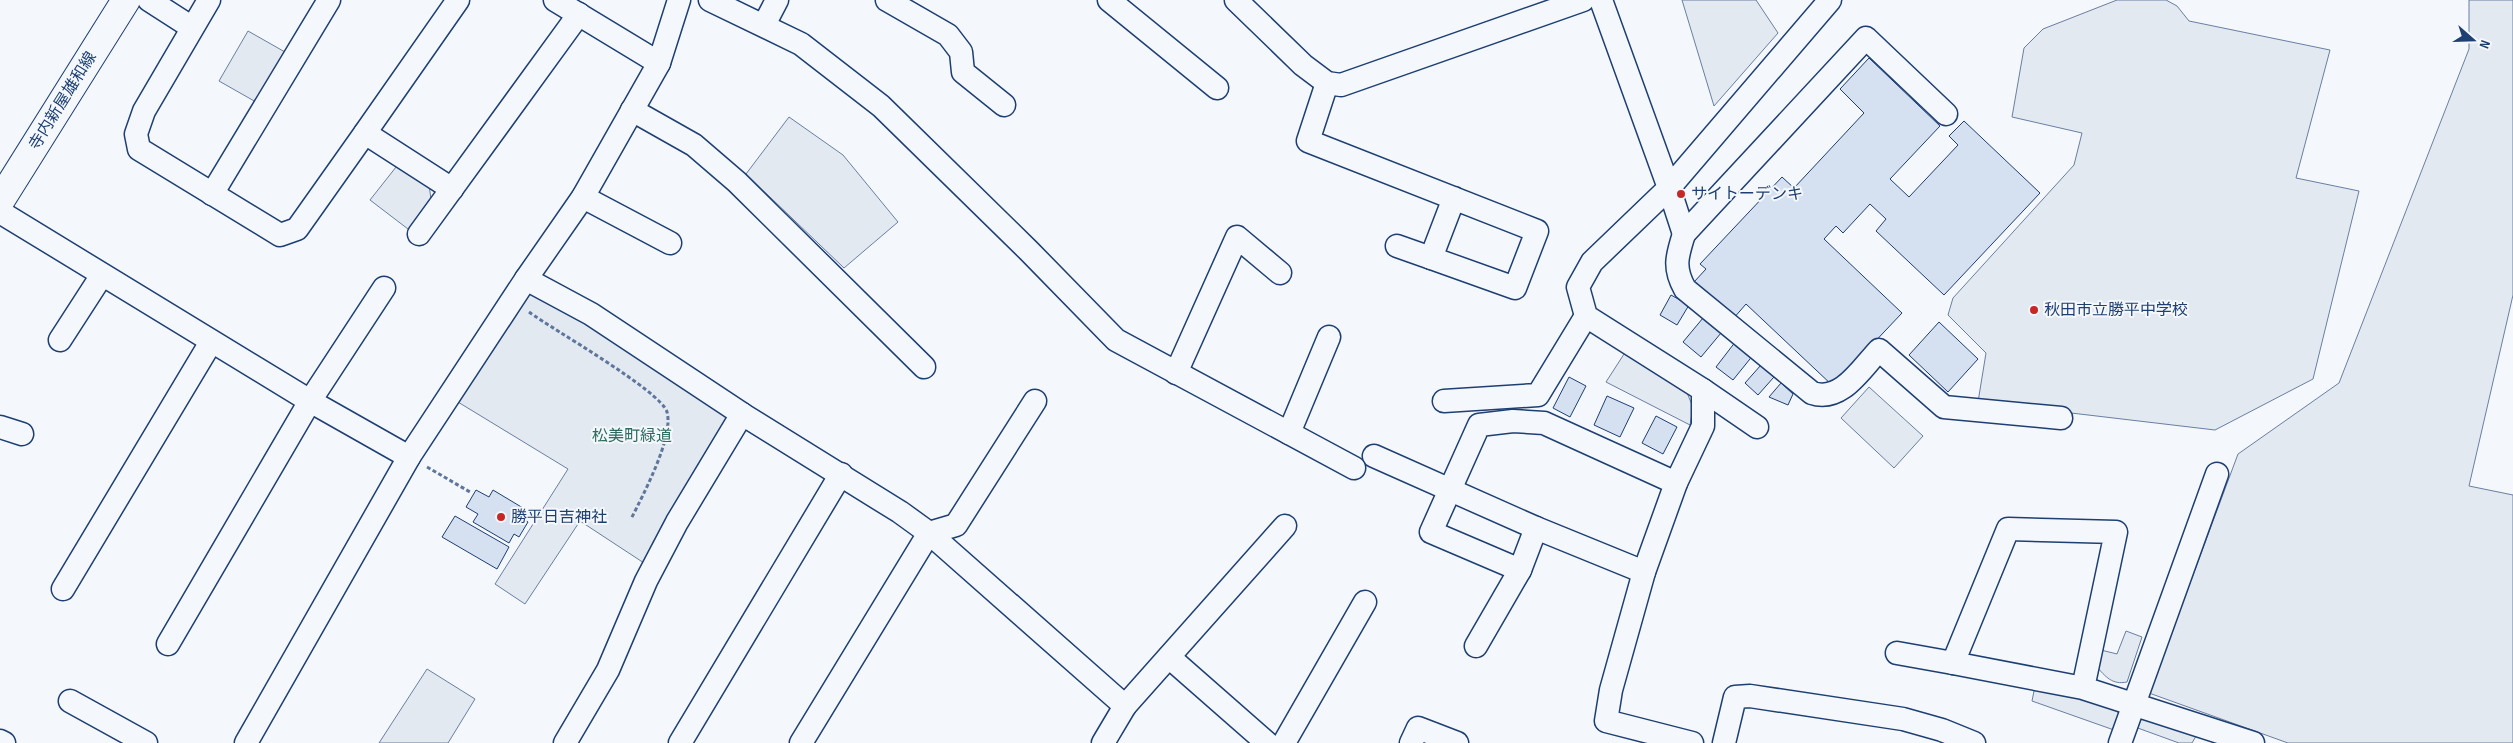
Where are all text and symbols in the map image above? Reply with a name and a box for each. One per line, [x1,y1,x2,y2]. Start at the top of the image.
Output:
north arrow [2448,15,2498,65]
text: N [2475,38,2494,51]
street label: 寺内新屋雄和線 [25,48,101,154]
place label: サイトーデンキ [1691,185,1803,204]
marker: サイトーデンキ [1675,188,1687,200]
place label: 秋田市立勝平中学校 [2044,301,2188,320]
marker: 秋田市立勝平中学校 [2028,304,2040,316]
park label: 松美町緑道 [592,427,672,446]
place label: 勝平日吉神社 [511,508,607,527]
marker: 勝平日吉神社 [495,511,507,523]

